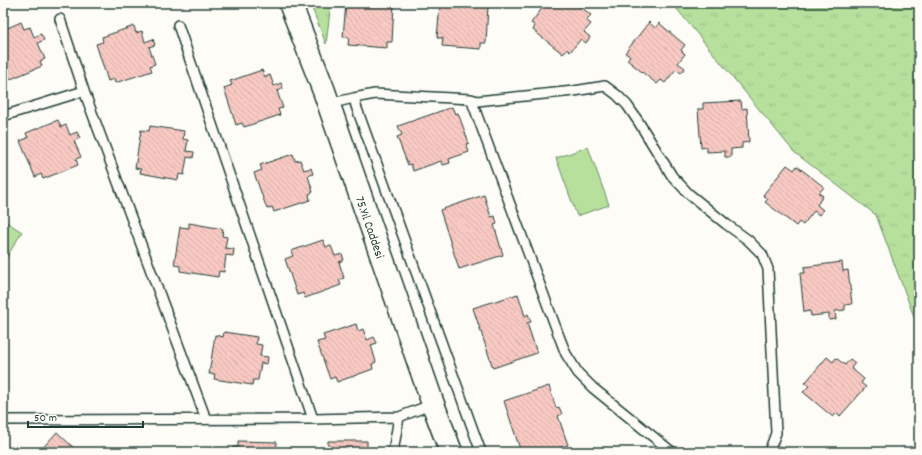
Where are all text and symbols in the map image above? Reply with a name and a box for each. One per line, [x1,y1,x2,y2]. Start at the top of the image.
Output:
street label: 75.Yıl Caddesi [349,194,388,262]
scale bar [28,403,143,429]
text: 50 m [34,410,57,427]

